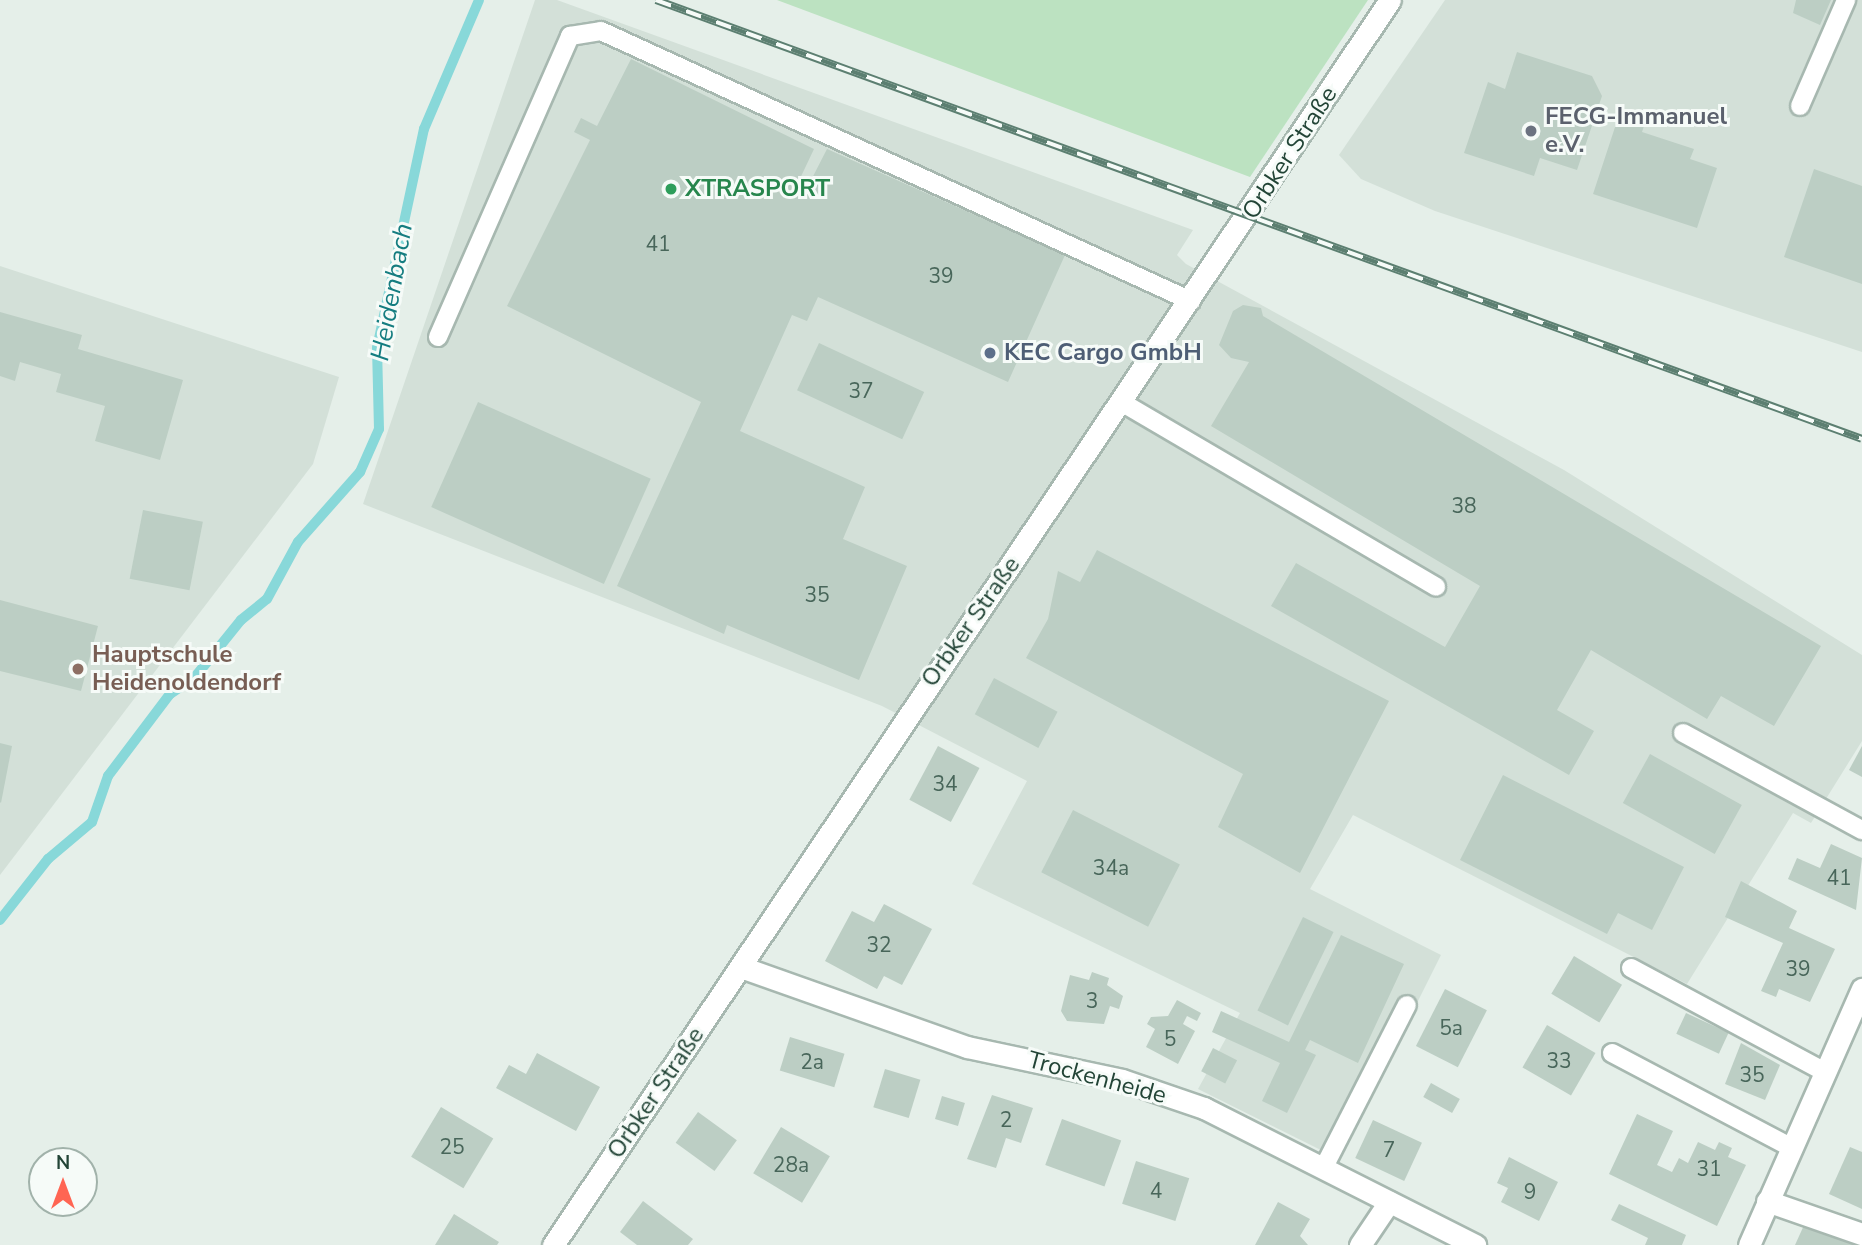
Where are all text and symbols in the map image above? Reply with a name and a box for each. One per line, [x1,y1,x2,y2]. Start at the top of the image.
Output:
street label: Orbker Straße [1237,81,1343,225]
place label: FECG-Immanuel e.V. [1545,103,1727,159]
marker: FECG-Immanuel e.V. [1523,123,1539,139]
place label: XTRASPORT [685,175,830,203]
marker: XTRASPORT [663,181,679,197]
water label: Heidenbach [365,221,419,363]
house number: 41 [645,231,671,257]
house number: 39 [928,263,954,289]
place label: KEC Cargo GmbH [1004,339,1202,367]
marker: KEC Cargo GmbH [982,345,998,361]
house number: 37 [848,378,874,404]
house number: 38 [1451,493,1477,519]
street label: Orbker Straße [916,551,1026,693]
house number: 35 [804,582,830,608]
place label: Hauptschule Heidenoldendorf [92,641,281,697]
marker: Hauptschule Heidenoldendorf [70,661,86,677]
house number: 34 [932,771,958,797]
house number: 34a [1093,855,1129,881]
house number: 41 [1826,865,1852,891]
house number: 32 [866,932,892,958]
house number: 39 [1785,956,1811,982]
house number: 3 [1086,988,1098,1014]
house number: 5a [1439,1015,1463,1041]
street label: Orbker Straße [602,1022,710,1164]
house number: 5 [1164,1026,1176,1052]
street label: Trockenheide [1025,1046,1169,1110]
house number: 33 [1546,1048,1572,1074]
house number: 2a [800,1049,824,1075]
house number: 35 [1739,1062,1765,1088]
house number: 2 [1000,1107,1012,1133]
house number: 25 [439,1134,465,1160]
house number: 7 [1383,1137,1395,1163]
north arrow [28,1147,98,1217]
text: N [56,1150,70,1176]
house number: 28a [773,1152,809,1178]
house number: 31 [1696,1156,1722,1182]
house number: 4 [1150,1178,1162,1204]
house number: 9 [1524,1179,1536,1205]

